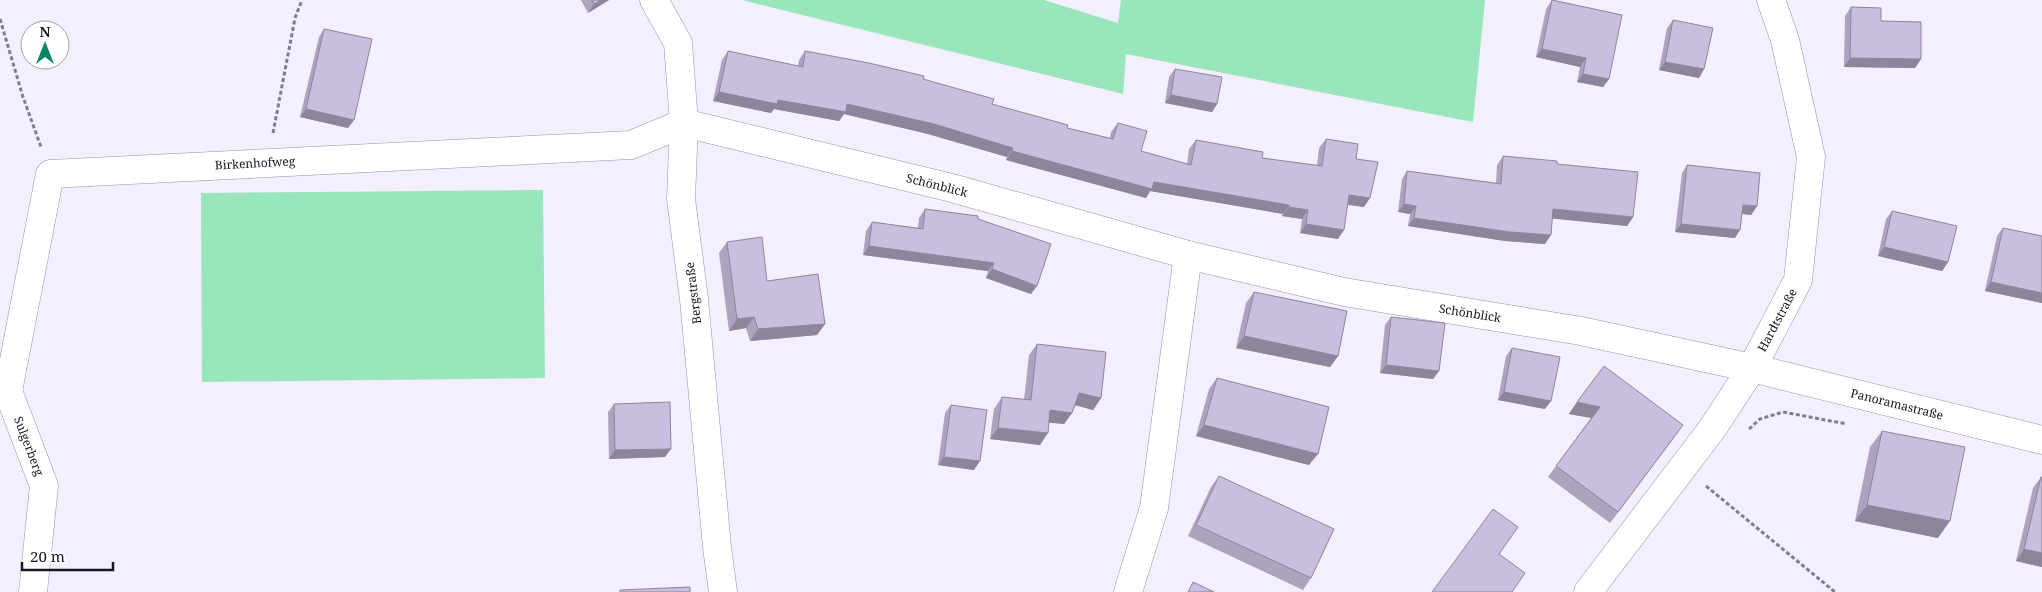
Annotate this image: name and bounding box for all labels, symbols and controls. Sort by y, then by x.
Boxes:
north arrow [20,20,70,70]
text: N [39,22,51,41]
street label: Birkenhofweg [214,152,296,174]
street label: Schönblick [905,169,970,201]
street label: Bergstraße [681,261,705,325]
street label: Hardtstraße [1753,285,1801,355]
street label: Schönblick [1438,300,1503,326]
street label: Panoramastraße [1849,384,1945,424]
street label: Sulgerberg [10,414,48,479]
scale bar [22,540,114,572]
text: 20 m [30,546,65,566]

